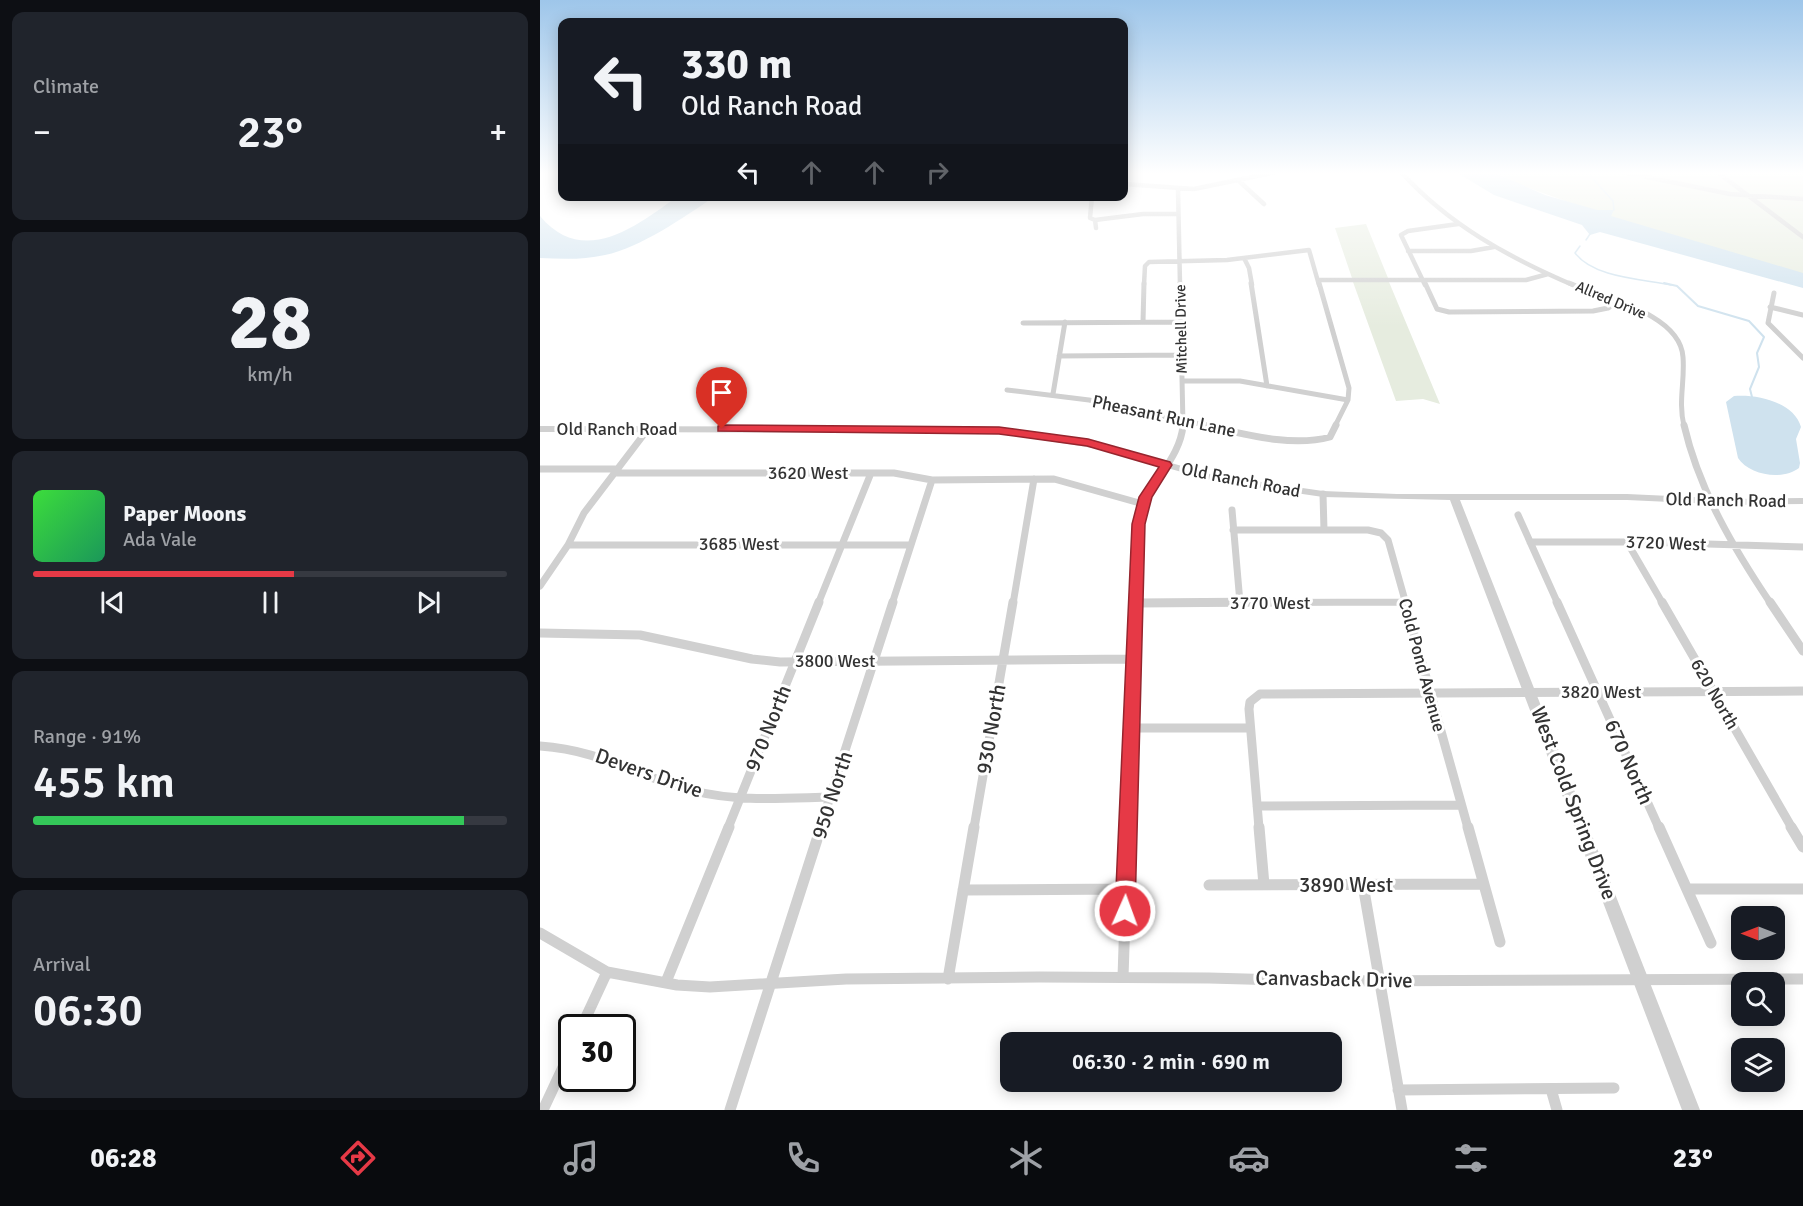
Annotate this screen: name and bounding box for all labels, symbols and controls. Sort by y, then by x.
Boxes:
text: 330 m [681,39,792,90]
icon: left [582,42,660,120]
text: Climate [33,74,99,99]
text: Old Ranch Road [681,90,862,123]
text: 23° [237,105,303,160]
text: − [33,112,51,153]
text: + [489,112,507,153]
icon: left [732,156,765,189]
icon: ahead [795,156,828,189]
icon: ahead [858,156,891,189]
icon: right [921,156,954,189]
text: 28 [228,275,312,371]
street label: Allred Drive [1573,277,1649,323]
street label: Mitchell Drive [1171,284,1191,374]
text: km/h [247,362,293,387]
pin [696,367,747,429]
icon: arrive [705,376,738,409]
street label: Pheasant Run Lane [1090,390,1238,442]
street label: Old Ranch Road [557,418,677,440]
street label: Old Ranch Road [1180,458,1302,502]
street label: 3620 West [768,462,848,484]
street label: Old Ranch Road [1665,488,1787,512]
text: Paper Moons [123,500,246,527]
text: Ada Vale [123,527,197,552]
street label: 3720 West [1625,531,1707,555]
street label: 3685 West [699,533,779,555]
icon: previous [96,586,129,619]
icon: pause [254,586,287,619]
icon: next [412,586,445,619]
street label: 3770 West [1230,592,1310,614]
street label: Cold Pond Avenue [1394,596,1450,734]
street label: 3800 West [795,650,875,672]
street label: 620 North [1686,655,1744,733]
street label: 970 North [739,681,797,775]
street label: 3820 West [1561,681,1641,703]
street label: 930 North [970,682,1012,776]
street label: West Cold Spring Drive [1525,703,1623,903]
street label: 670 North [1599,715,1659,809]
text: Range · 91% [33,724,141,749]
street label: Devers Drive [592,742,706,804]
street label: 950 North [806,748,858,842]
text: 455 km [33,755,175,810]
street label: 3890 West [1299,872,1393,898]
position arrow [1093,879,1157,943]
north arrow [1731,906,1785,960]
map controls [1731,906,1785,1092]
text: Arrival [33,952,91,977]
street label: Canvasback Drive [1255,965,1413,993]
button: search [1731,972,1785,1026]
text: 06:30 [33,983,143,1038]
speed limit sign: 30 [558,1014,636,1092]
button: layers [1731,1038,1785,1092]
text: 06:30 · 2 min · 690 m [1072,1048,1270,1075]
icon: directions [337,1137,379,1179]
icon: music [560,1137,602,1179]
icon: phone [782,1137,824,1179]
icon: climate [1005,1137,1047,1179]
icon: car [1228,1137,1270,1179]
icon: filters [1450,1137,1492,1179]
text: 06:28 [90,1142,157,1175]
text: 23° [1673,1142,1713,1175]

